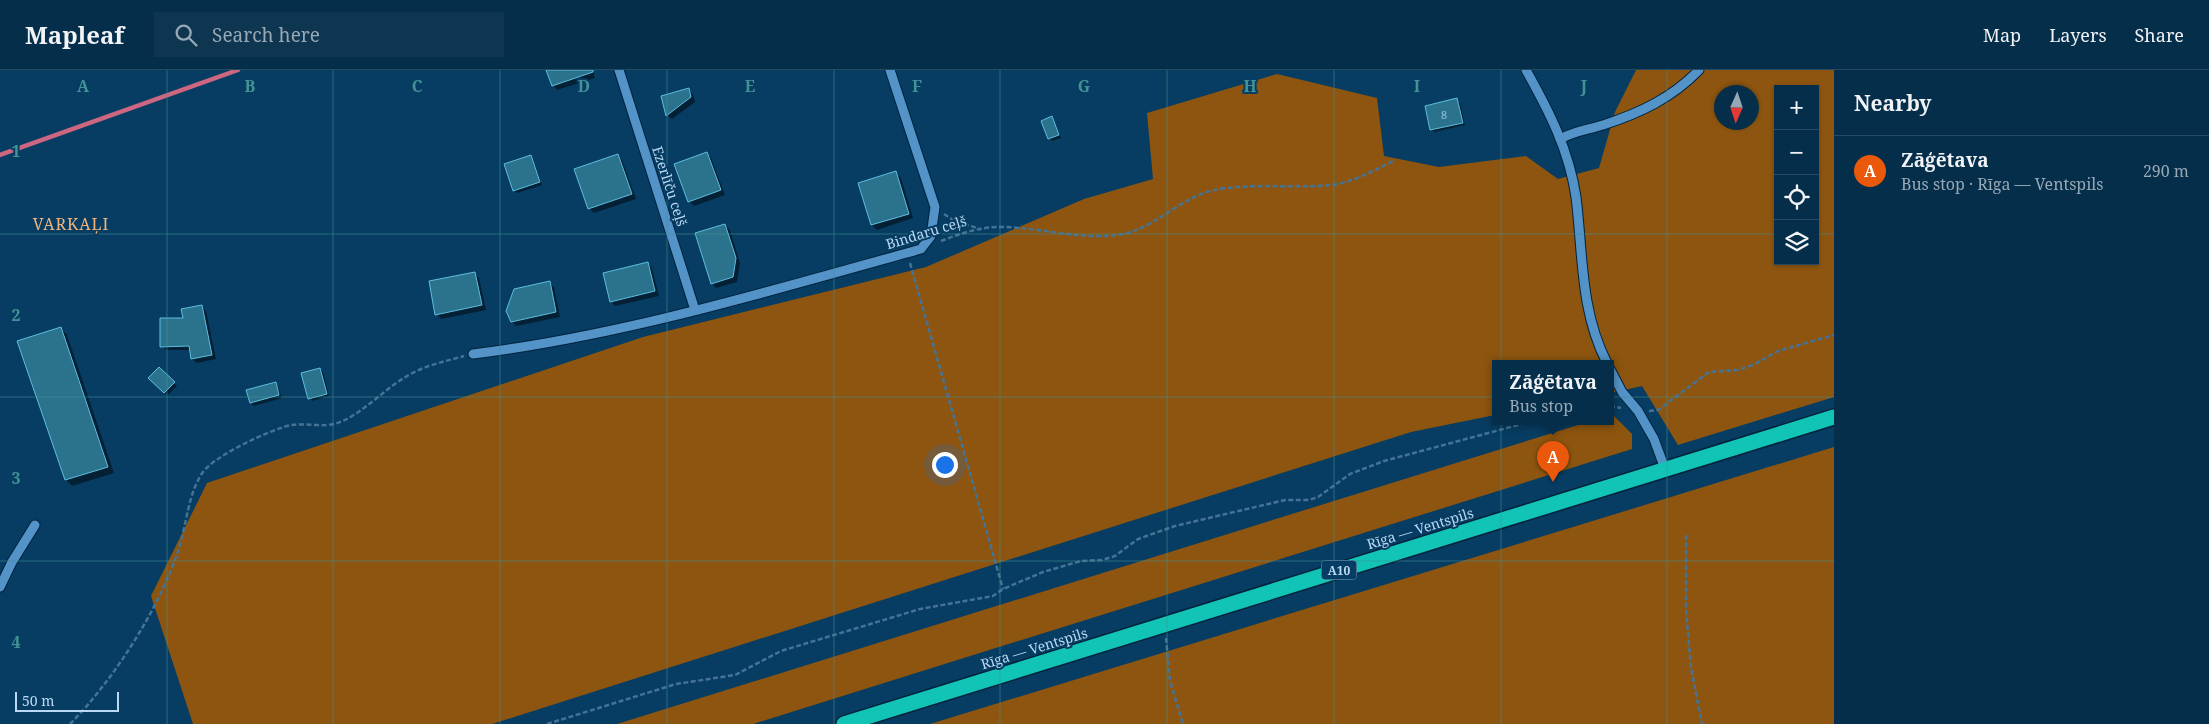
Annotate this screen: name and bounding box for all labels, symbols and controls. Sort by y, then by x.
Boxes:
search box [154,12,504,57]
text: Mapleaf [25,18,124,51]
icon: search [172,21,200,49]
text: Search here [212,22,320,48]
text: Map [1983,23,2021,47]
text: Layers [2049,23,2107,47]
text: Share [2135,23,2184,47]
text: A [77,75,90,97]
text: B [245,75,256,97]
text: C [412,75,423,97]
text: D [578,75,590,97]
text: E [745,75,755,97]
text: F [912,75,922,97]
text: G [1078,75,1090,97]
text: H [1243,75,1257,97]
text: I [1414,75,1420,97]
text: J [1580,75,1588,97]
north arrow [1714,85,1759,130]
map controls [1774,85,1819,265]
button: + [1774,85,1819,130]
text: Nearby [1854,89,1932,117]
house number: 8 [1441,107,1447,122]
button: − [1774,130,1819,175]
text: 1 [11,140,21,162]
street label: Ezerlīču ceļš [648,143,692,229]
text: Zāģētava [1901,147,1989,173]
text: A [1864,160,1876,182]
text: 290 m [2143,160,2189,182]
text: Bus stop · Rīga — Ventspils [1901,173,2103,195]
button: locate [1774,175,1819,220]
street label: Bindaru ceļš [883,211,969,253]
district label: VARKAĻI [33,213,109,235]
button: layers [1774,220,1819,265]
text: 2 [11,304,21,326]
popup [1492,360,1614,425]
text: Zāģētava [1509,369,1597,395]
text: Bus stop [1509,395,1573,417]
pin: A [1537,441,1569,482]
your location [932,452,958,478]
text: 3 [11,467,21,489]
street label: Rīga — Ventspils [1364,503,1476,553]
road number: A10 [1322,560,1356,580]
street label: Rīga — Ventspils [978,623,1090,673]
text: 4 [11,631,21,653]
scale bar [15,689,119,712]
text: 50 m [22,691,55,710]

